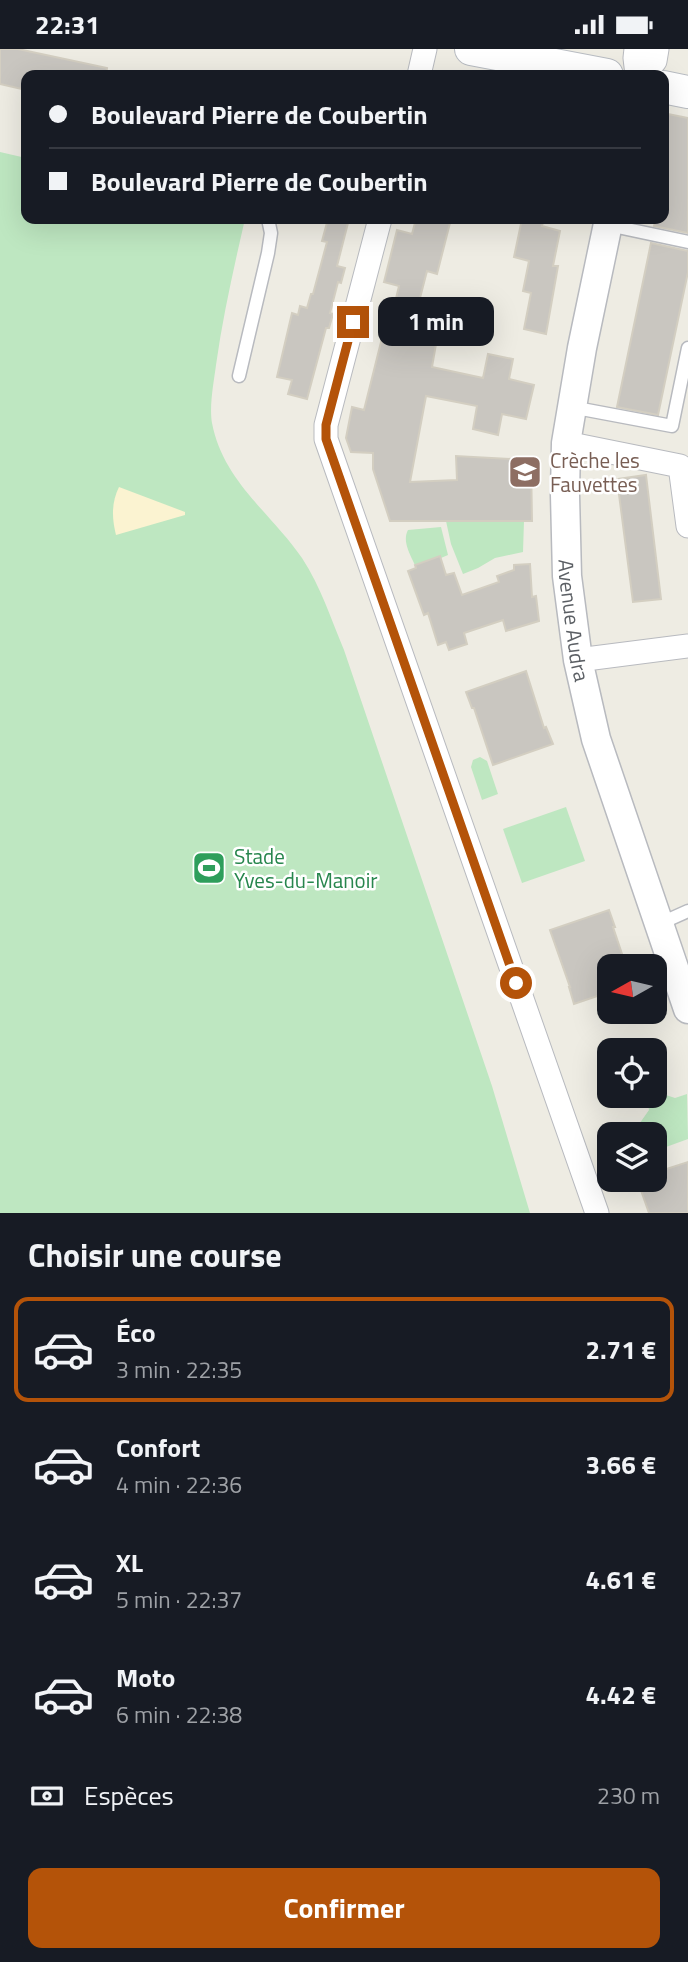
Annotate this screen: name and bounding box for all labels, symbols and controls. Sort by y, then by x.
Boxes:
text: 22:31 [35,5,100,44]
text: Boulevard Pierre de Coubertin [91,95,428,134]
text: Boulevard Pierre de Coubertin [91,162,428,201]
callout: 1 min [378,297,493,347]
text: 1 min [408,304,464,339]
route end [337,306,369,338]
place label: Crèche les Fauvettes [550,444,640,500]
school or university icon: Crèche les Fauvettes [506,453,544,491]
street label: Avenue Audra [551,559,599,685]
place label: Stade Yves-du-Manoir [234,840,378,896]
sports icon: Stade Yves-du-Manoir [190,849,228,887]
north arrow [597,954,667,1024]
map controls [597,954,667,1192]
route start [500,967,532,999]
button: locate [597,1038,667,1108]
button: layers [597,1122,667,1192]
text: Choisir une course [28,1231,282,1279]
text: Éco [116,1313,156,1352]
icon: car [32,1318,95,1381]
text: 2.71 € [585,1330,656,1369]
text: 3 min · 22:35 [116,1352,242,1387]
text: Confort [116,1428,200,1467]
icon: car [32,1433,95,1496]
text: 3.66 € [585,1445,656,1484]
text: 4 min · 22:36 [116,1467,242,1502]
text: XL [116,1543,143,1582]
icon: car [32,1548,95,1611]
text: 4.61 € [585,1560,656,1599]
text: 5 min · 22:37 [116,1582,242,1617]
text: Moto [116,1658,175,1697]
icon: car [32,1663,95,1726]
text: 4.42 € [585,1675,656,1714]
text: 6 min · 22:38 [116,1697,242,1732]
text: Espèces [84,1776,174,1815]
icon: cash [28,1777,66,1815]
text: 230 m [597,1778,660,1813]
button: Confirmer [28,1868,660,1948]

